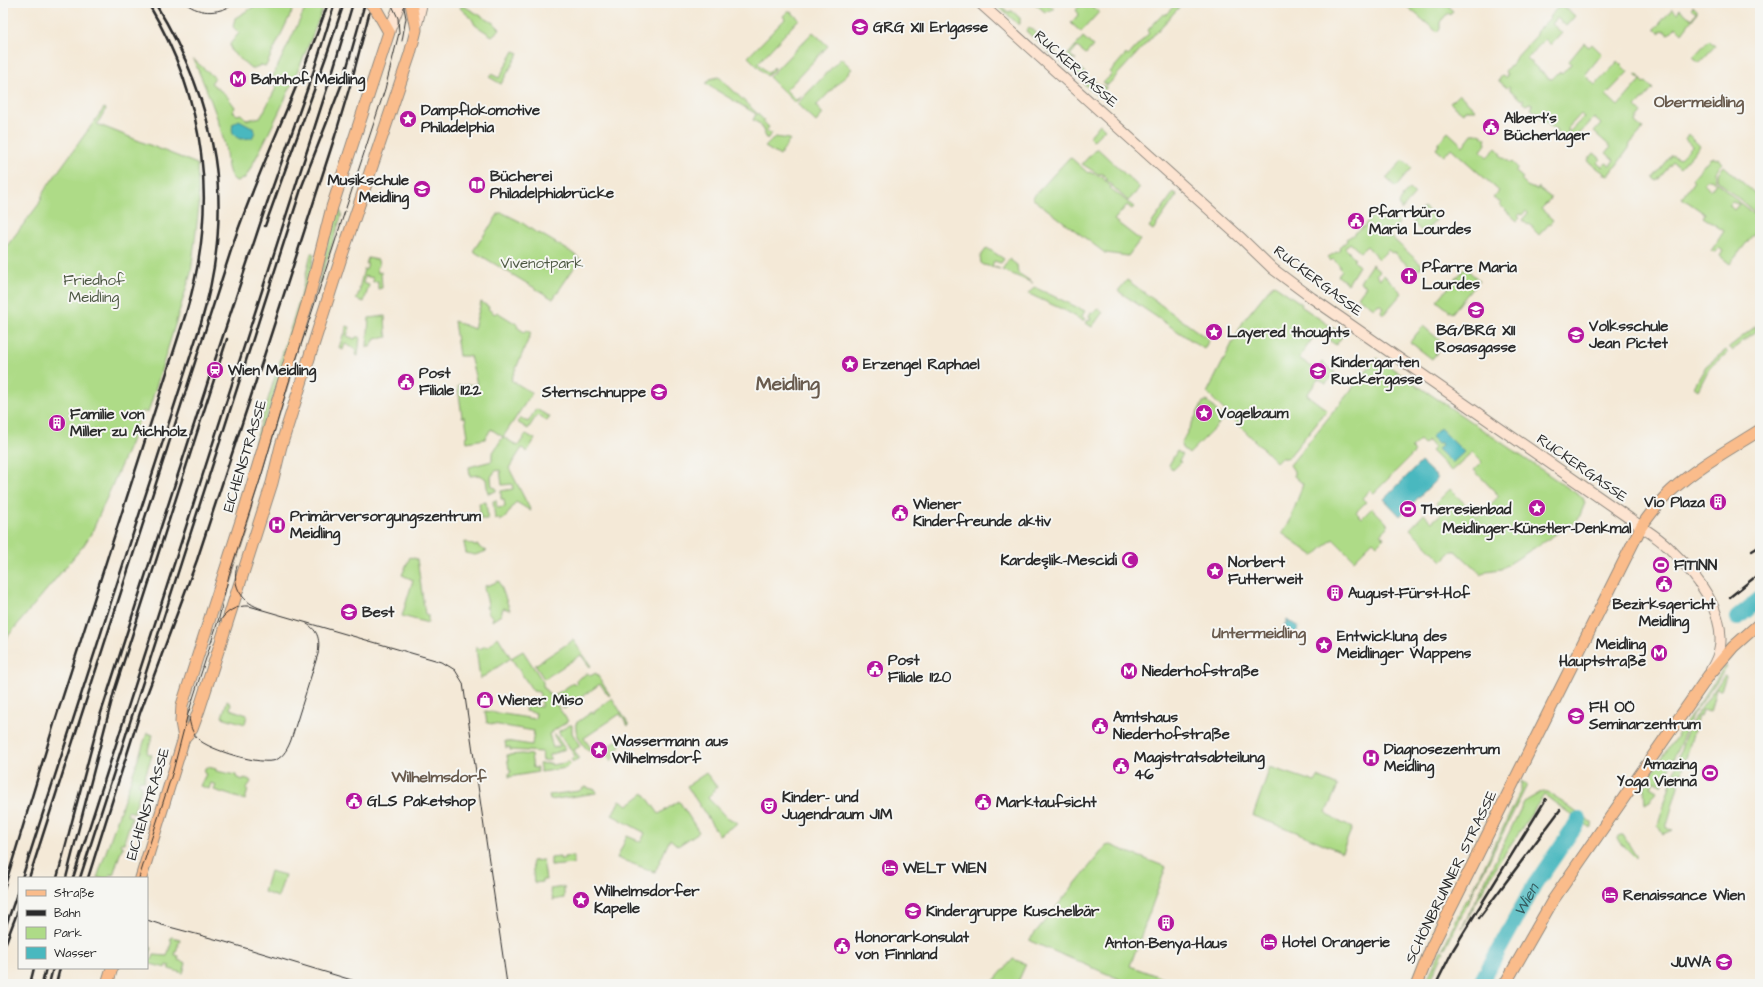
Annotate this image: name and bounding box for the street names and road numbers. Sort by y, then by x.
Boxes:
street label: RUCKERGASSE [1029,26,1123,113]
street label: RUCKERGASSE [1269,241,1367,322]
street label: EICHENSTRASSE [218,397,272,515]
street label: RUCKERGASSE [1532,429,1632,507]
street label: EICHENSTRASSE [121,745,175,863]
street label: SCHÖNBRUNNER STRASSE [1400,787,1502,967]

